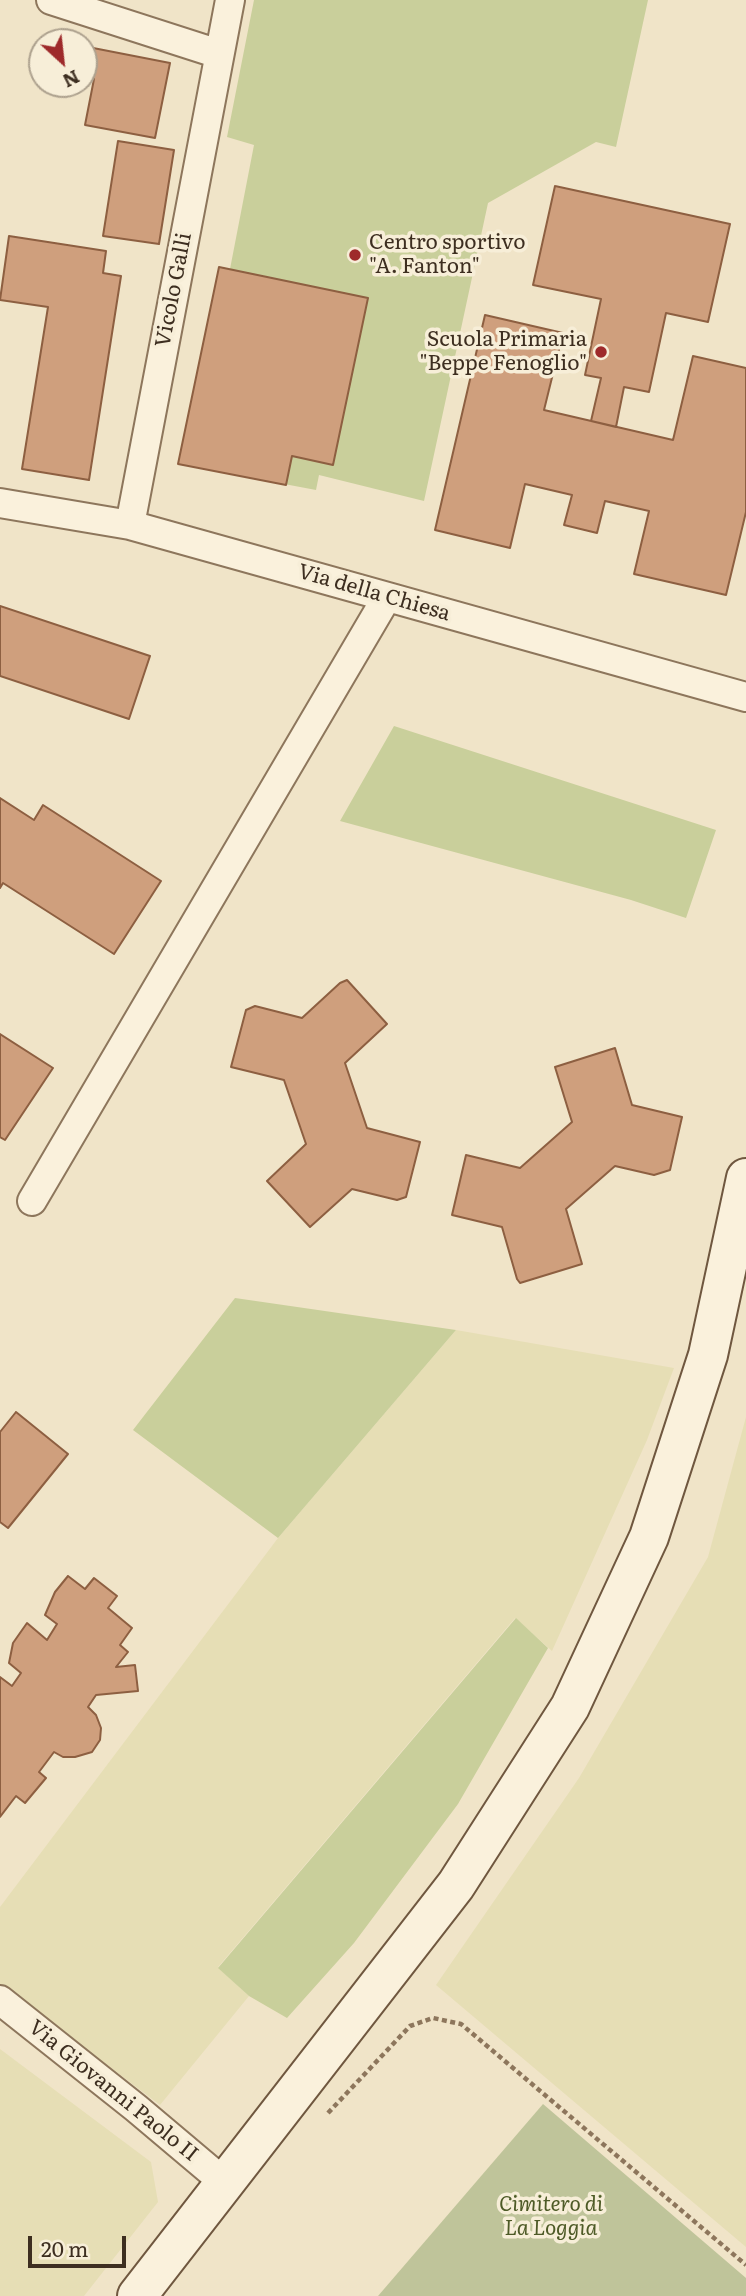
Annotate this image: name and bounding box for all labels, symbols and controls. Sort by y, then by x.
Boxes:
north arrow [28,28,98,98]
text: N [58,64,85,96]
place label: Centro sportivo "A. Fanton" [369,230,525,280]
street label: Vicolo Galli [151,231,197,349]
marker: Centro sportivo "A. Fanton" [347,247,363,263]
place label: Scuola Primaria "Beppe Fenoglio" [419,327,587,377]
marker: Scuola Primaria "Beppe Fenoglio" [593,344,609,360]
street label: Via della Chiesa [295,559,453,627]
street label: Via Giovanni Paolo II [23,2015,203,2167]
park label: Cimitero di La Loggia [499,2192,603,2242]
scale bar [32,2222,130,2266]
text: 20 m [41,2232,88,2263]

